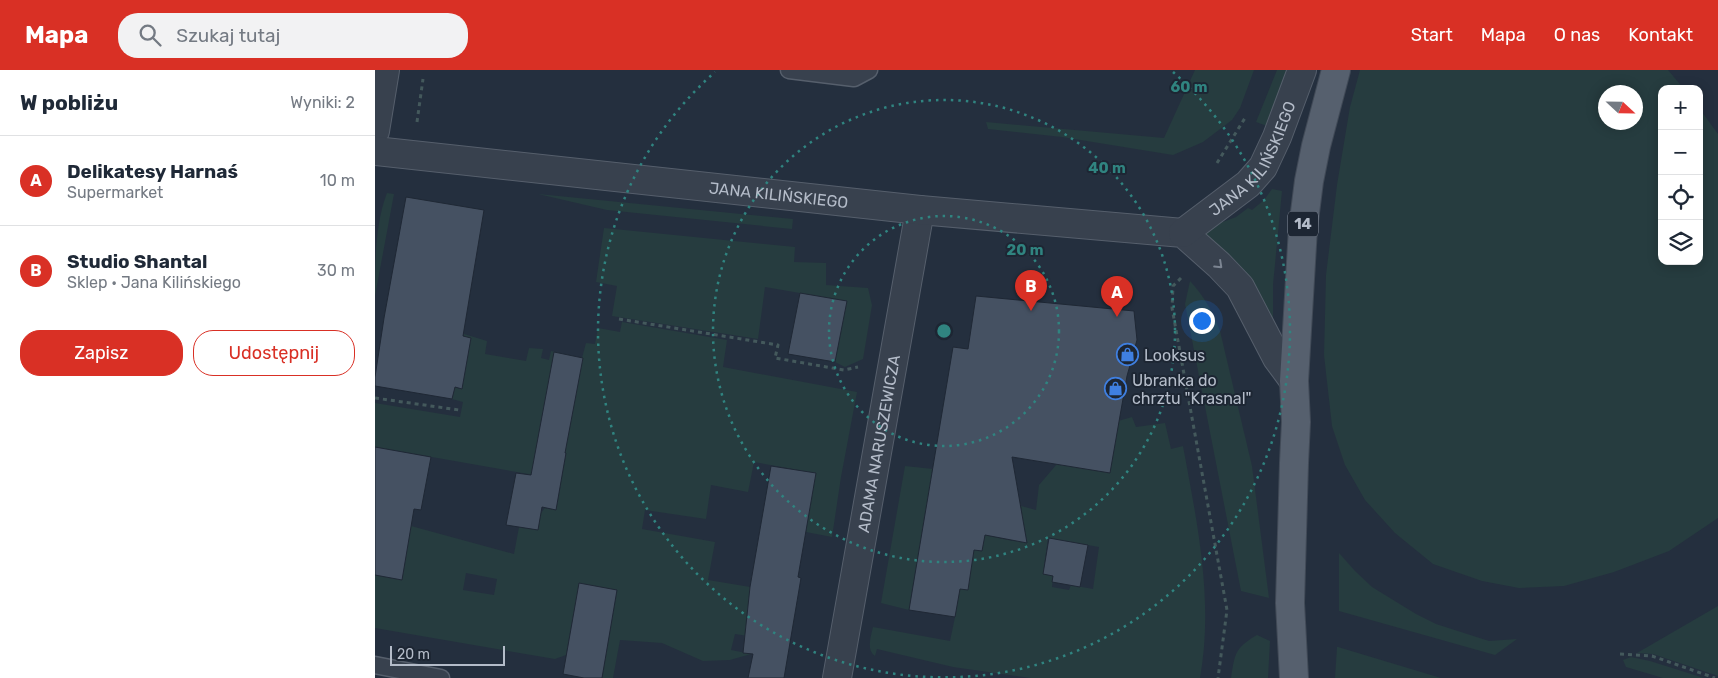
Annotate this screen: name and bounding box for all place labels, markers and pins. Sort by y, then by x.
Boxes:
pin: B [1015,270,1047,311]
pin: A [1101,276,1133,317]
centre of rings [935,322,953,340]
shop icon: Looksus [1116,343,1140,367]
place label: Looksus [1144,346,1205,365]
place label: Ubranka do chrztu "Krasnal" [1132,371,1252,408]
shop icon: Ubranka do chrztu "Krasnal" [1104,377,1128,401]

